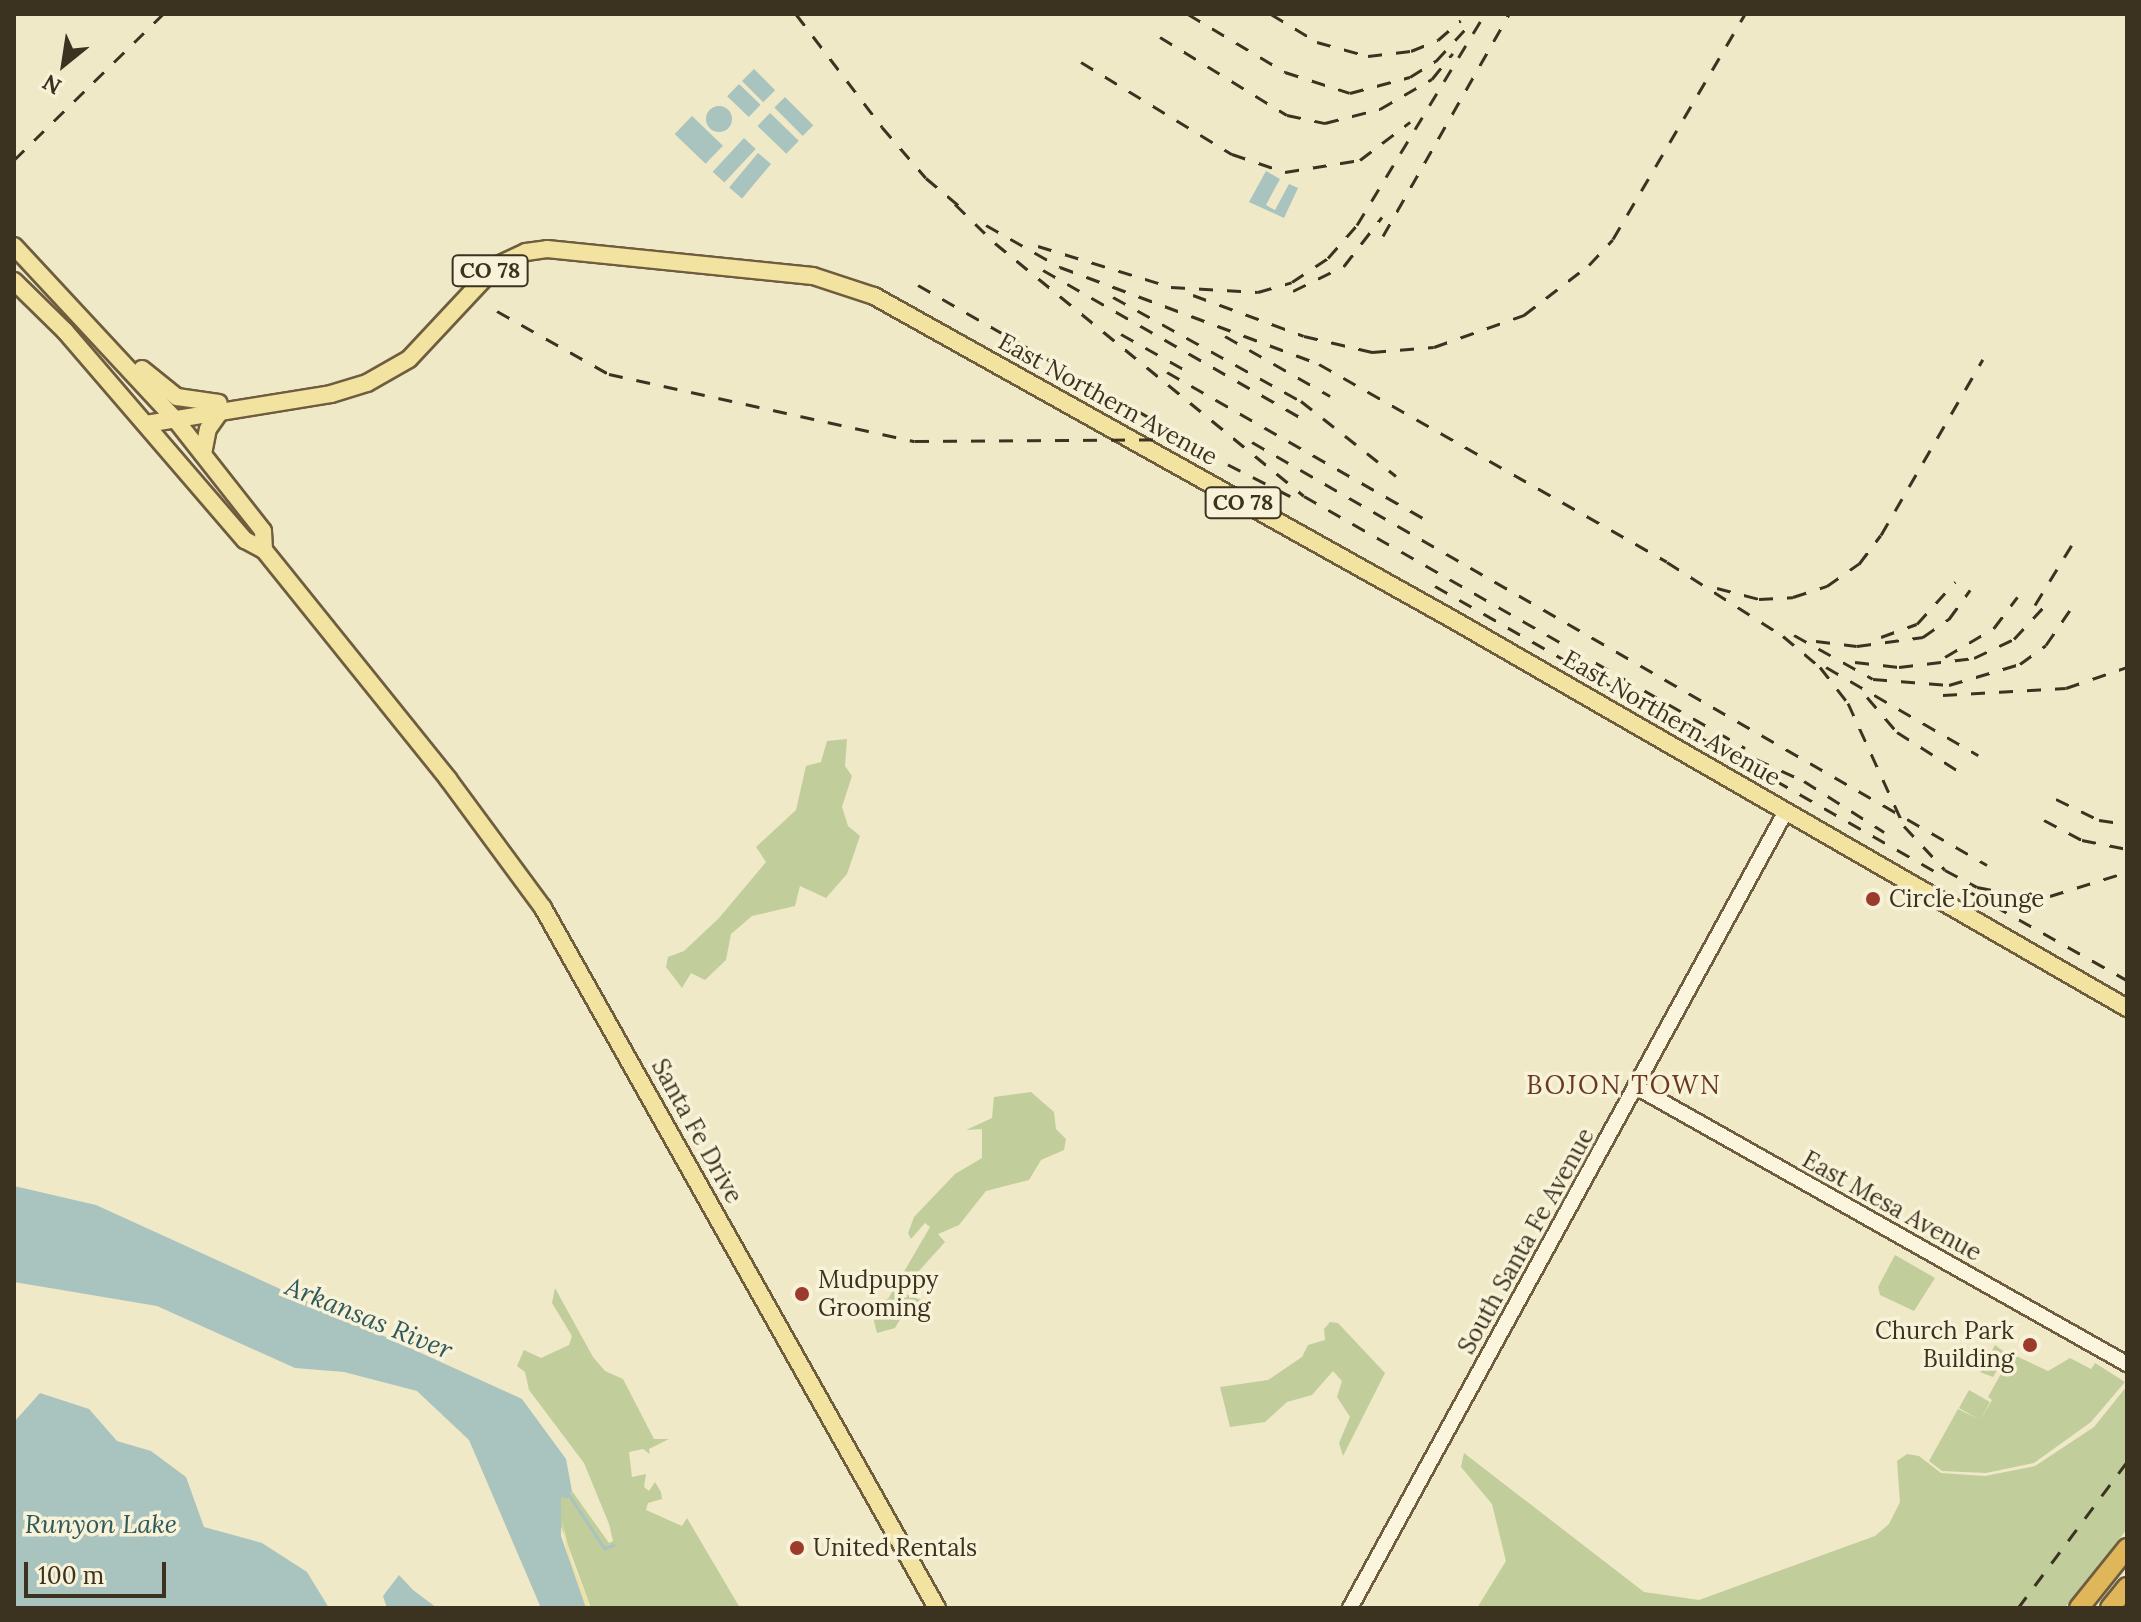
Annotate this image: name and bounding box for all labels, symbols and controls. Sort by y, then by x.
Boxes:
north arrow [24,24,104,104]
text: N [38,68,66,101]
road number: CO 78 [450,253,530,289]
street label: East Northern Avenue [993,327,1223,471]
road number: CO 78 [1203,485,1283,521]
street label: East Northern Avenue [1558,644,1786,792]
place label: Circle Lounge [1889,885,2044,913]
marker: Circle Lounge [1864,890,1882,908]
street label: Santa Fe Drive [646,1054,748,1208]
district label: BOJON TOWN [1526,1069,1722,1101]
street label: South Santa Fe Avenue [1452,1123,1600,1359]
street label: East Mesa Avenue [1797,1145,1987,1267]
place label: Mudpuppy Grooming [818,1266,939,1322]
water label: Arkansas River [281,1270,457,1366]
marker: Mudpuppy Grooming [793,1285,811,1303]
place label: Church Park Building [1875,1317,2014,1373]
marker: Church Park Building [2021,1336,2039,1354]
water label: Runyon Lake [25,1508,177,1540]
place label: United Rentals [813,1534,977,1562]
marker: United Rentals [788,1539,806,1557]
scale bar [28,1546,170,1596]
text: 100 m [38,1560,104,1591]

